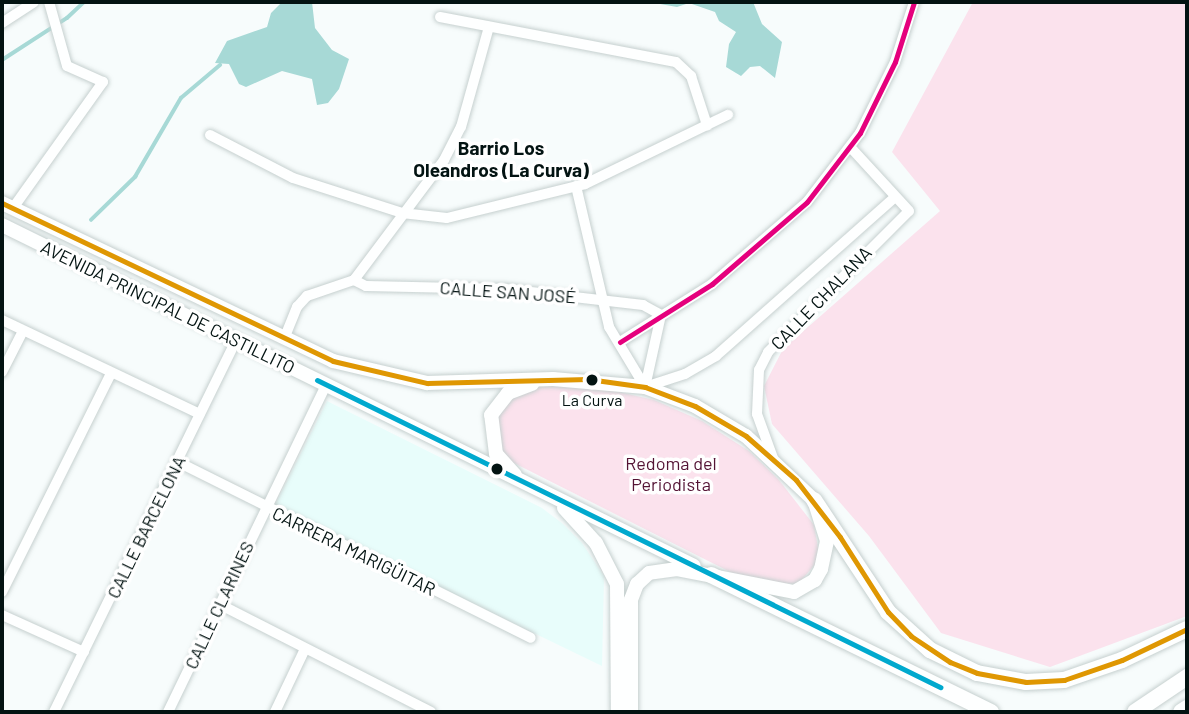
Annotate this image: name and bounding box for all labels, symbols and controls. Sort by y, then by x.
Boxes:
district label: Barrio Los Oleandros (La Curva) [413,137,589,181]
street label: AVENIDA PRINCIPAL DE CASTILLITO [37,236,299,378]
street label: CALLE CHALANA [766,242,876,354]
street label: CALLE SAN JOSÉ [439,276,577,308]
marker: La Curva [585,373,599,387]
place label: La Curva [562,390,622,410]
street label: CALLE BARCELONA [102,452,190,602]
park label: Redoma del Periodista [625,453,717,496]
unlabelled marker [490,462,504,476]
street label: CARRERA MARIGÜITAR [269,502,439,600]
street label: CALLE CLARINES [180,538,258,672]

